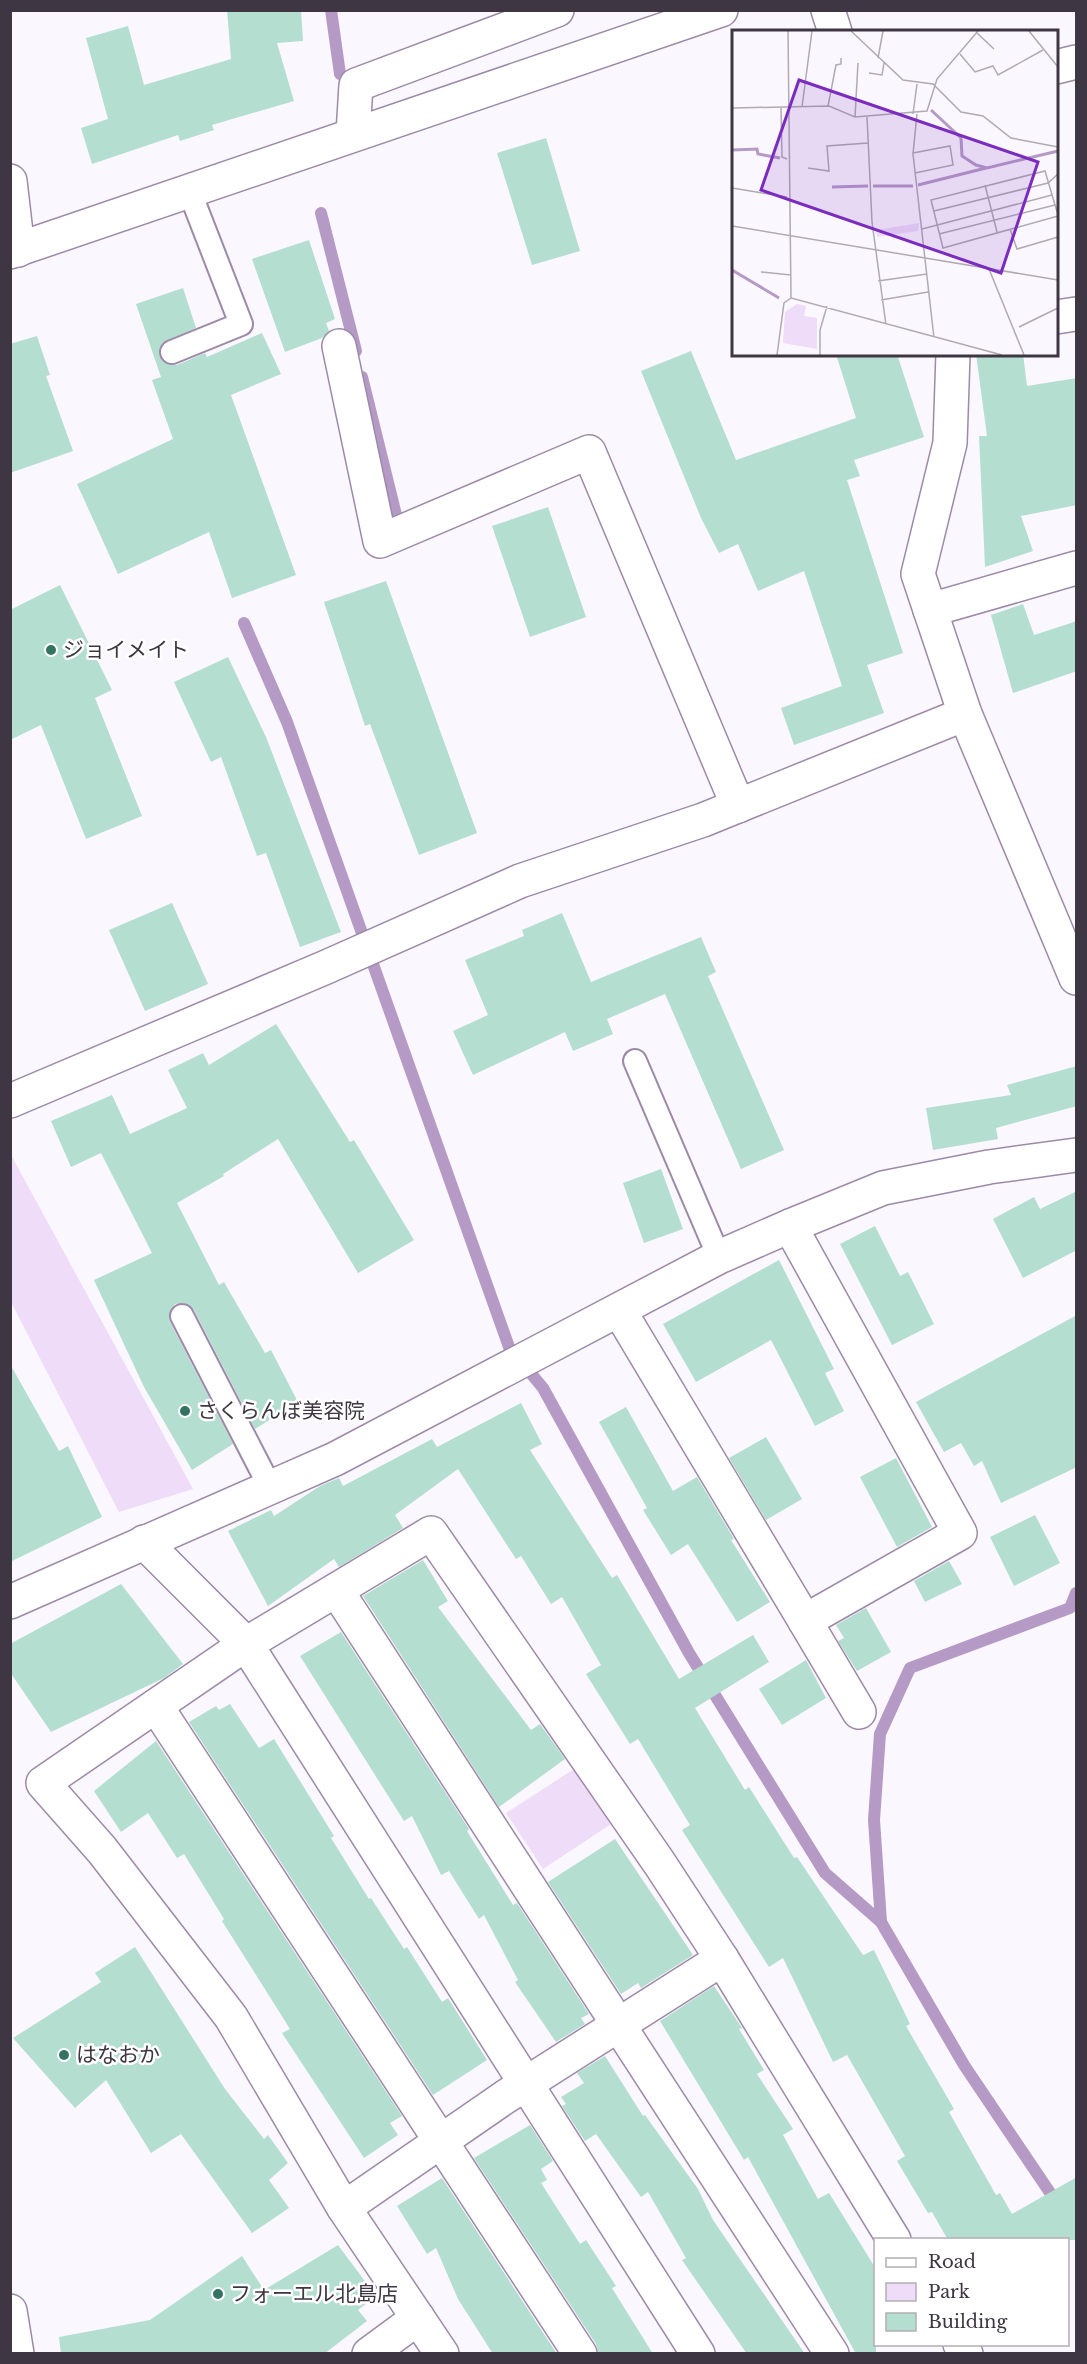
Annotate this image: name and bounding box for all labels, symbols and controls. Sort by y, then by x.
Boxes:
inset map [732,30,1057,356]
place label: ジョイメイト [63,637,189,663]
marker: ジョイメイト [44,643,58,657]
place label: さくらんぼ美容院 [197,1398,365,1424]
marker: さくらんぼ美容院 [178,1404,192,1418]
place label: はなおか [76,2042,160,2068]
marker: はなおか [57,2048,71,2062]
legend [874,2238,1069,2346]
text: Road [928,2251,976,2273]
place label: フォーエル北島店 [230,2281,398,2307]
text: Park [928,2281,970,2303]
marker: フォーエル北島店 [211,2287,225,2301]
text: Building [928,2311,1007,2333]

